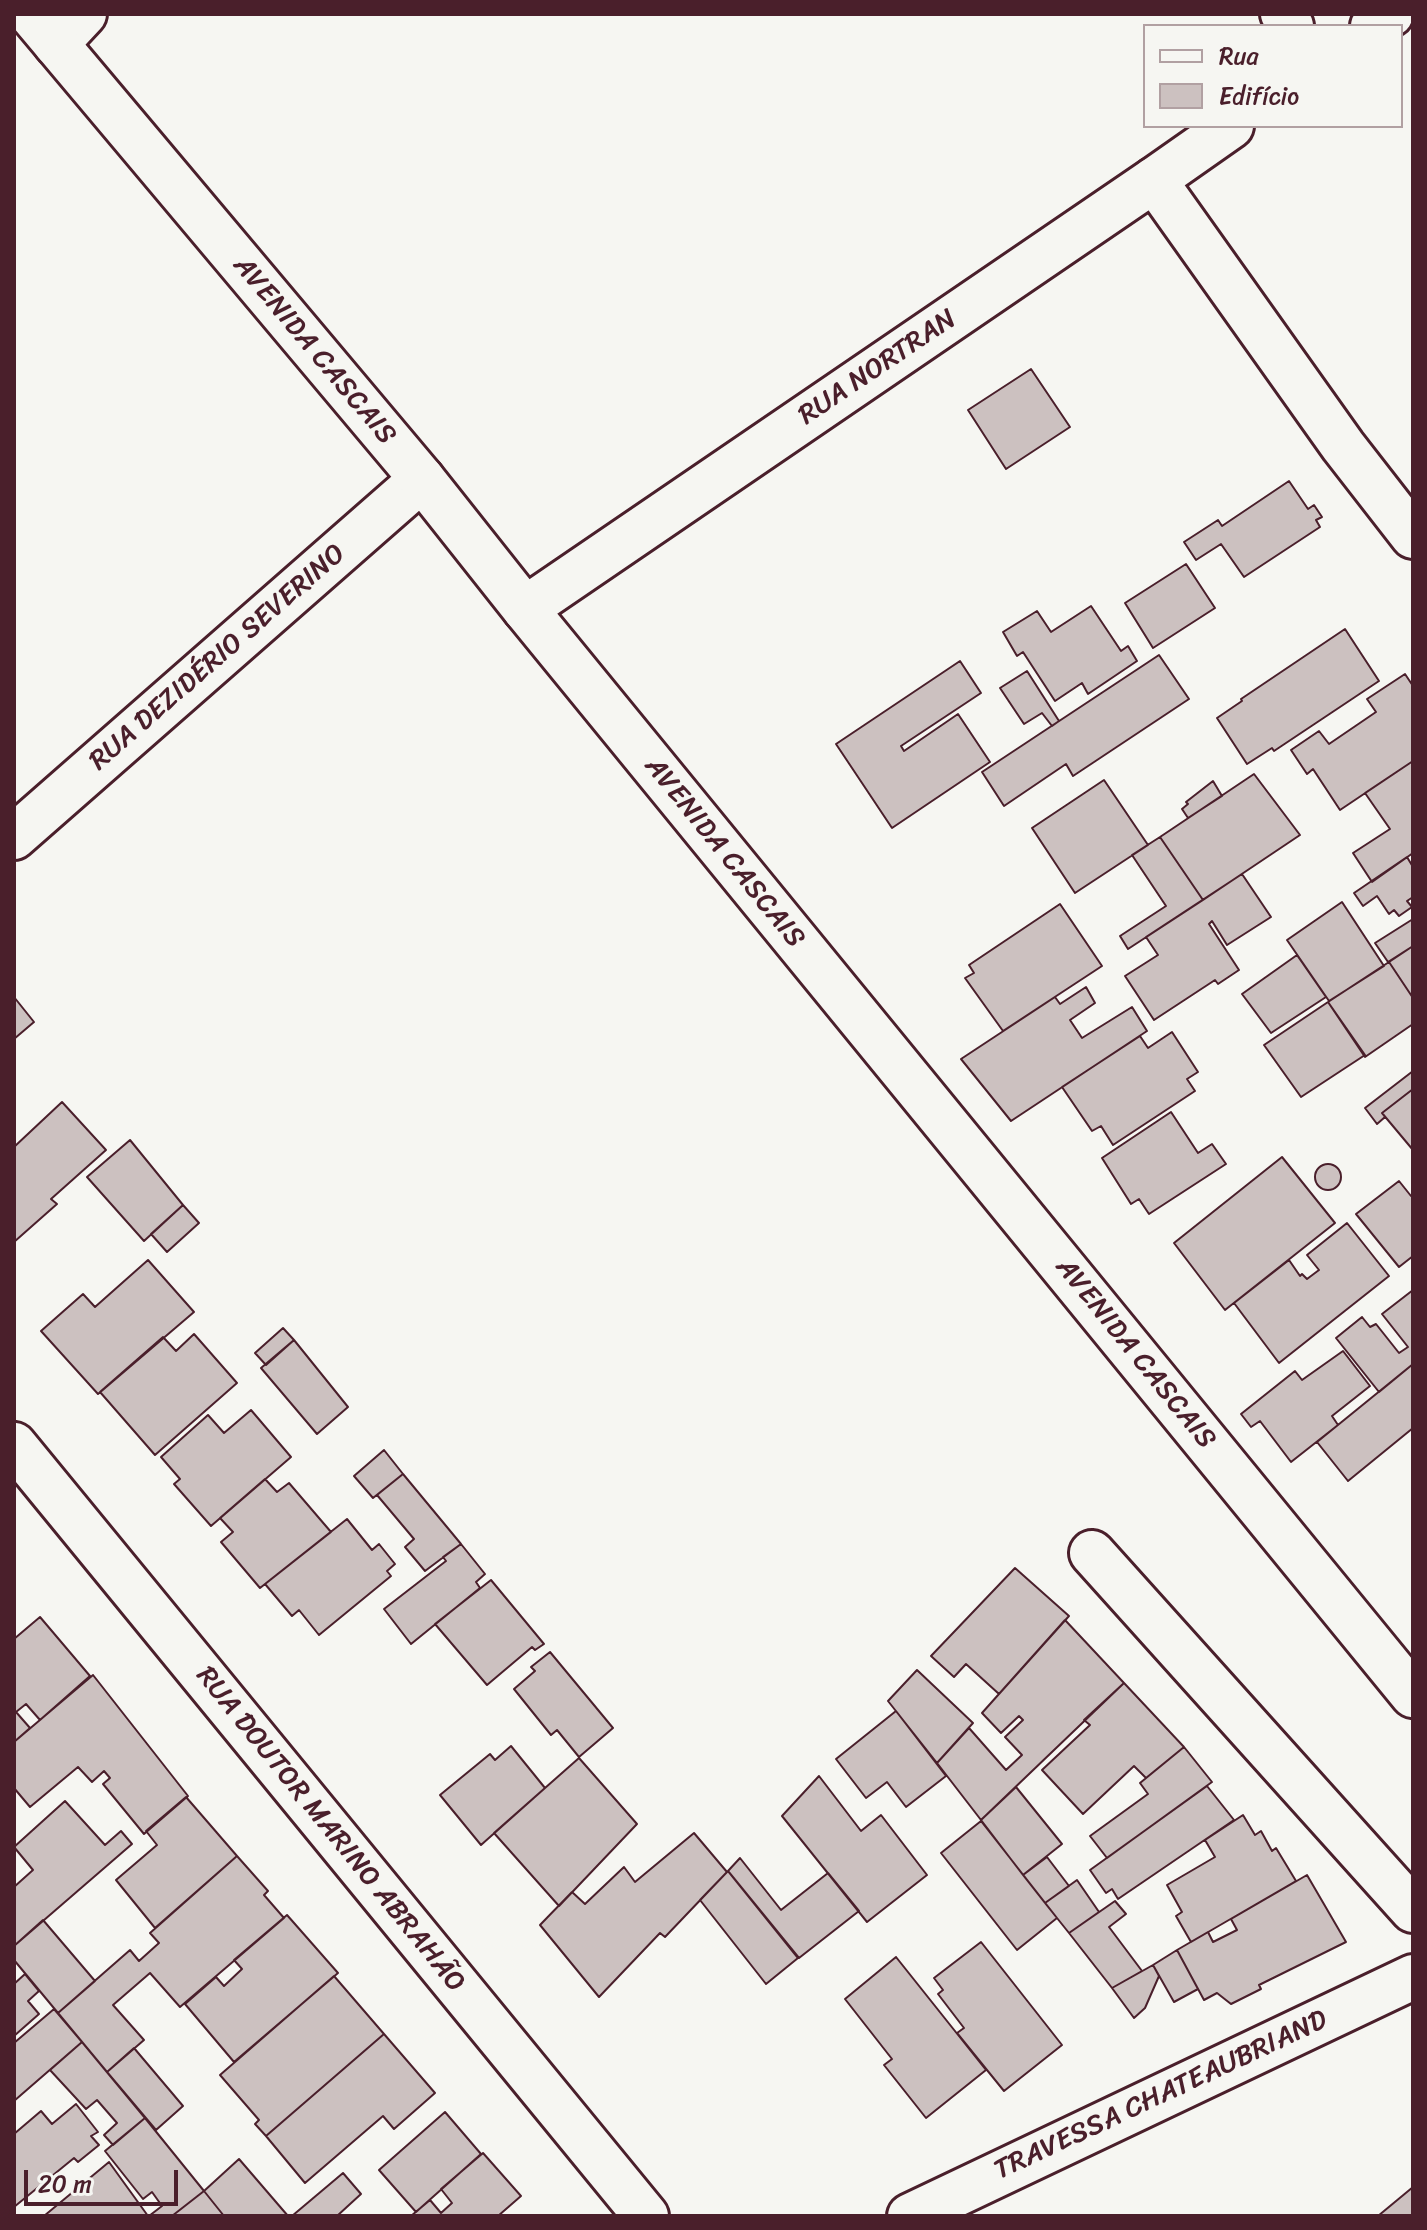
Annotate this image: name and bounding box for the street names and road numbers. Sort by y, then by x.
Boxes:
street label: AVENIDA CASCAIS [225,250,403,452]
street label: RUA NORTRAN [793,303,963,433]
street label: RUA DEZIDÉRIO SEVERINO [83,538,353,778]
street label: AVENIDA CASCAIS [637,751,811,955]
street label: AVENIDA CASCAIS [1048,1252,1222,1456]
street label: RUA DOUTOR MARINO ABRAHÃO [188,1660,472,2000]
street label: TRAVESSA CHATEAUBRIAND [989,2004,1333,2188]

